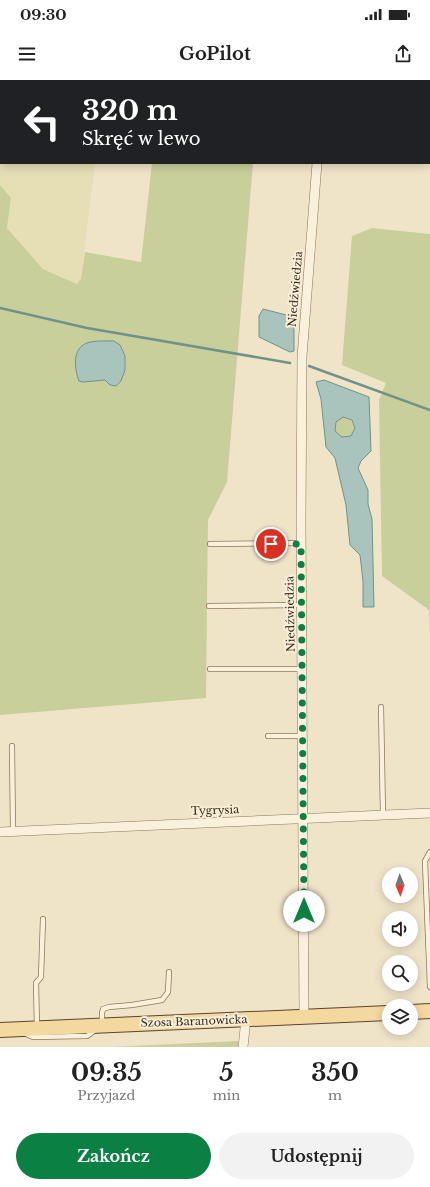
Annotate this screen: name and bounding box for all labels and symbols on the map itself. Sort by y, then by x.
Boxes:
street label: Niedźwiedzia [285,250,305,328]
pin [254,527,288,561]
street label: Niedźwiedzia [282,575,298,652]
street label: Tygrysia [191,802,240,818]
north arrow [382,867,418,903]
position arrow [283,890,325,932]
street label: Szosa Baranowicka [140,1012,248,1030]

